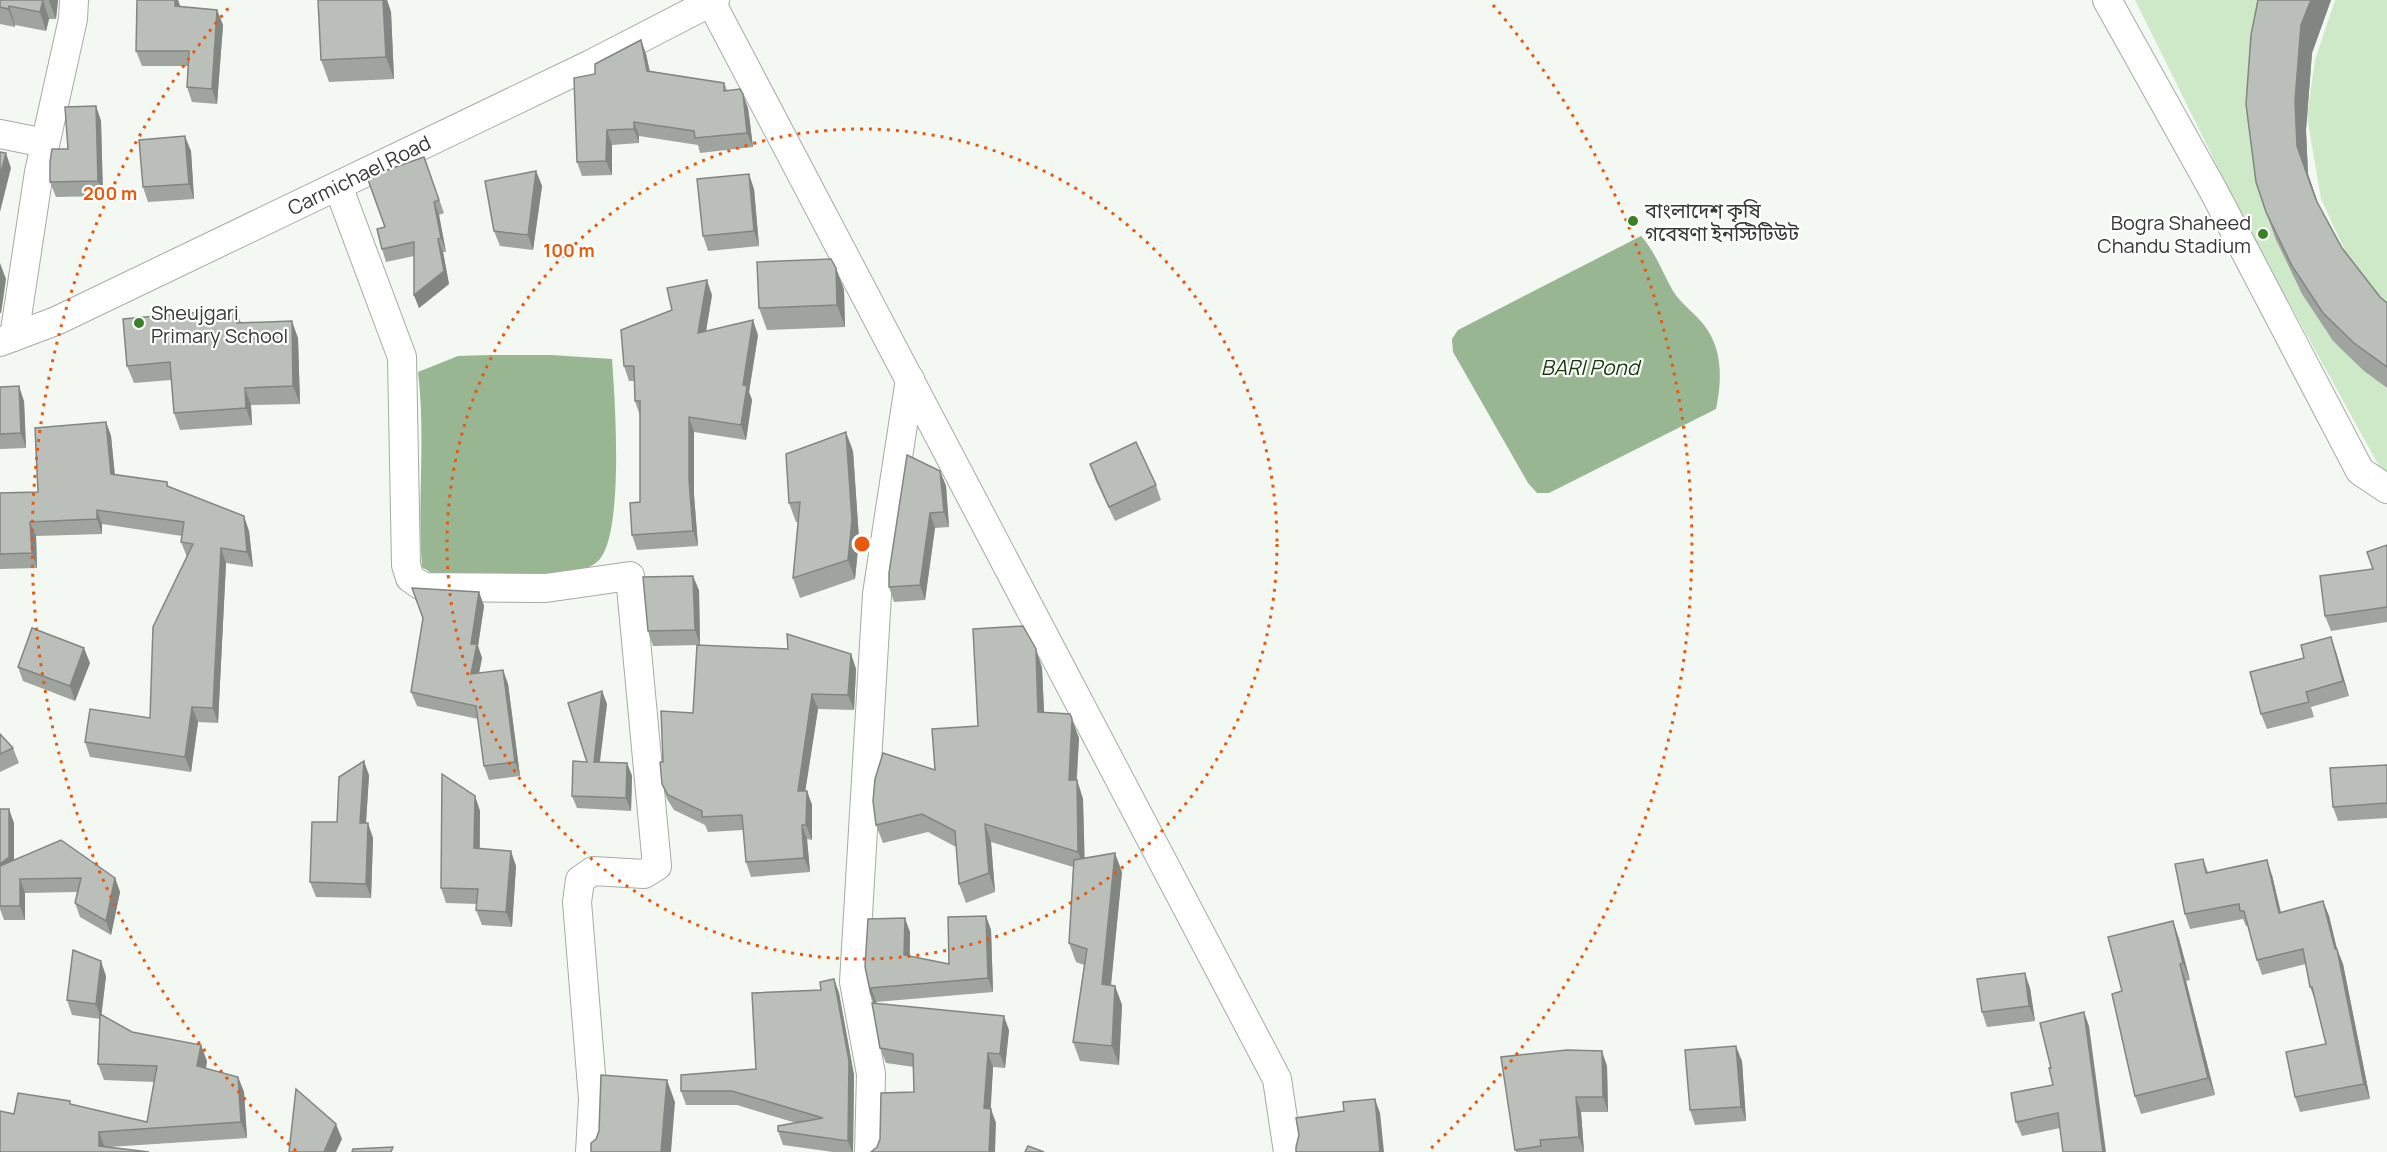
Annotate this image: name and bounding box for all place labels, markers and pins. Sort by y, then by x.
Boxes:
place label: বাংলাদেশ কৃষি গবেষণা ইনস্টিটিউট [1644,197,1800,247]
place label: Bogra Shaheed Chandu Stadium [2097,209,2251,259]
marker: বাংলাদেশ কৃষি গবেষণা ইনস্টিটিউট [1626,214,1640,228]
marker: Bogra Shaheed Chandu Stadium [2256,227,2270,241]
place label: Sheujgari Primary School [151,299,288,349]
marker: Sheujgari Primary School [132,316,146,330]
centre of rings [852,534,872,554]

